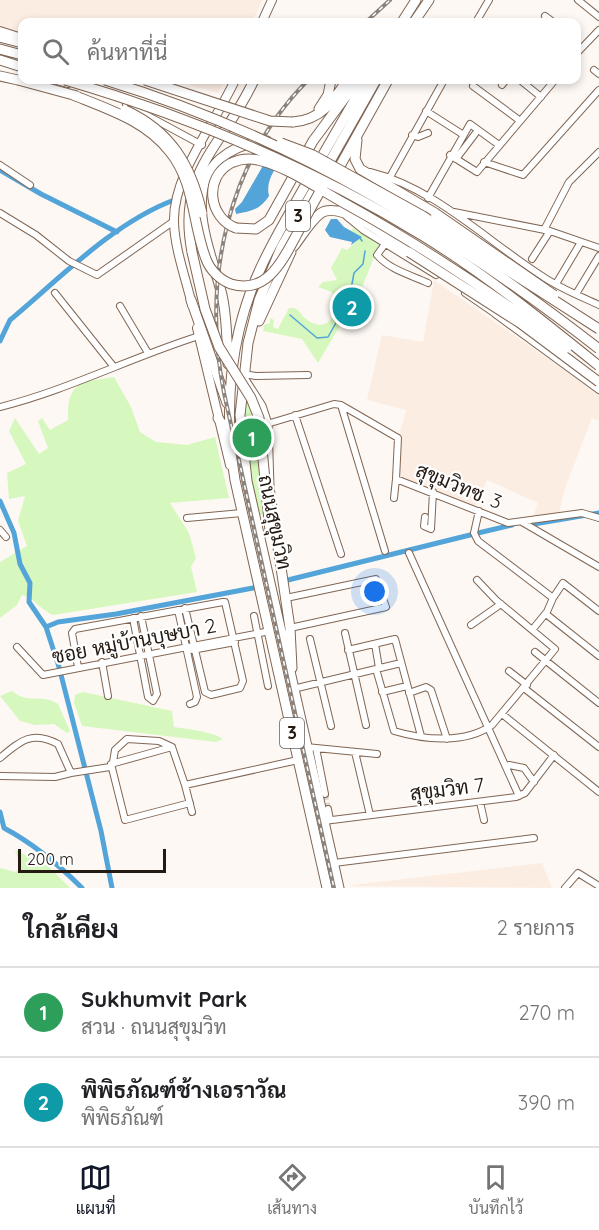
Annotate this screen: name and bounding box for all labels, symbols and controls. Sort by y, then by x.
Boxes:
search box [18,18,581,84]
icon: search [39,35,72,68]
text: ค้นหาที่นี่ [87,38,167,66]
road number: 3 [286,201,310,231]
pin: 2 [332,284,372,330]
pin: 1 [232,416,272,460]
street label: สุขุมวิทซ. 3 [412,457,506,516]
street label: ถนนสุขุมวิท [251,472,298,572]
your location [360,577,389,606]
street label: ซอย หมู่บ้านบุษบา 2 [50,612,219,672]
road number: 3 [280,718,304,748]
street label: สุขุมวิท 7 [408,772,486,807]
scale bar [18,846,166,874]
text: 200 m [27,849,74,869]
text: ใกล้เคียง [24,912,119,945]
text: 2 รายการ [497,915,575,940]
text: Sukhumvit Park [81,985,247,1013]
text: 1 [40,1000,47,1025]
text: 270 m [518,1000,575,1025]
text: สวน · ถนนสุขุมวิท [81,1014,227,1039]
text: พิพิธภัณฑ์ช้างเอราวัณ [81,1076,286,1104]
text: 2 [38,1090,49,1115]
text: 390 m [518,1090,575,1115]
text: พิพิธภัณฑ์ [81,1105,164,1130]
tab: แผนที่ [76,1161,116,1218]
tab: เส้นทาง [267,1161,317,1218]
tab: บันทึกไว้ [469,1161,523,1218]

